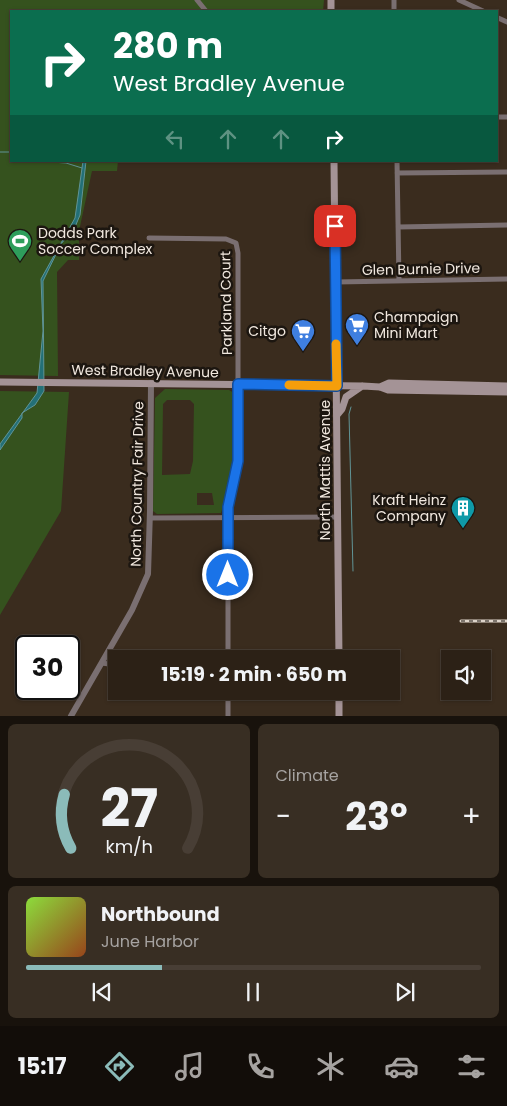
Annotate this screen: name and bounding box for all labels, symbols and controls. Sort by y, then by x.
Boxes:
text: 280 m [113,21,223,70]
icon: right [30,30,95,95]
text: West Bradley Avenue [113,68,345,99]
icon: left [161,125,189,153]
icon: ahead [214,125,242,153]
icon: ahead [267,125,295,153]
icon: right [320,125,348,153]
pin [314,205,356,247]
icon: arrive [321,212,349,240]
place label: Dodds Park Soccer Complex [38,223,153,259]
sports icon: Dodds Park Soccer Complex [7,228,33,262]
street label: Parkland Court [215,251,237,355]
street label: Glen Burnie Drive [362,258,481,280]
place label: Champaign Mini Mart [374,307,458,343]
supermarket icon: Champaign Mini Mart [344,312,370,346]
supermarket icon: Citgo [290,318,316,352]
place label: Citgo [248,321,286,341]
street label: West Bradley Avenue [71,360,219,382]
street label: North Mattis Avenue [315,399,335,540]
street label: North Country Fair Drive [126,401,148,567]
place label: Kraft Heinz Company [372,490,446,526]
building icon: Kraft Heinz Company [450,495,476,529]
position arrow [201,548,253,600]
speed limit sign: 30 [15,635,80,700]
map controls [441,650,491,700]
button: sound [441,650,491,700]
text: 15:19 · 2 min · 650 m [161,661,347,688]
text: Climate [276,764,339,787]
text: 27 [100,772,158,845]
text: 23° [345,790,408,843]
text: − [276,797,291,836]
text: + [462,797,481,836]
text: km/h [105,834,153,859]
text: Northbound [101,901,220,928]
text: June Harbor [101,930,199,953]
icon: previous [88,978,116,1006]
icon: pause [239,978,267,1006]
icon: next [391,978,419,1006]
icon: directions [102,1049,137,1084]
icon: music [172,1049,207,1084]
icon: phone [243,1049,278,1084]
icon: climate [313,1049,348,1084]
icon: car [384,1049,419,1084]
icon: filters [454,1049,489,1084]
text: 15:17 [18,1051,67,1082]

